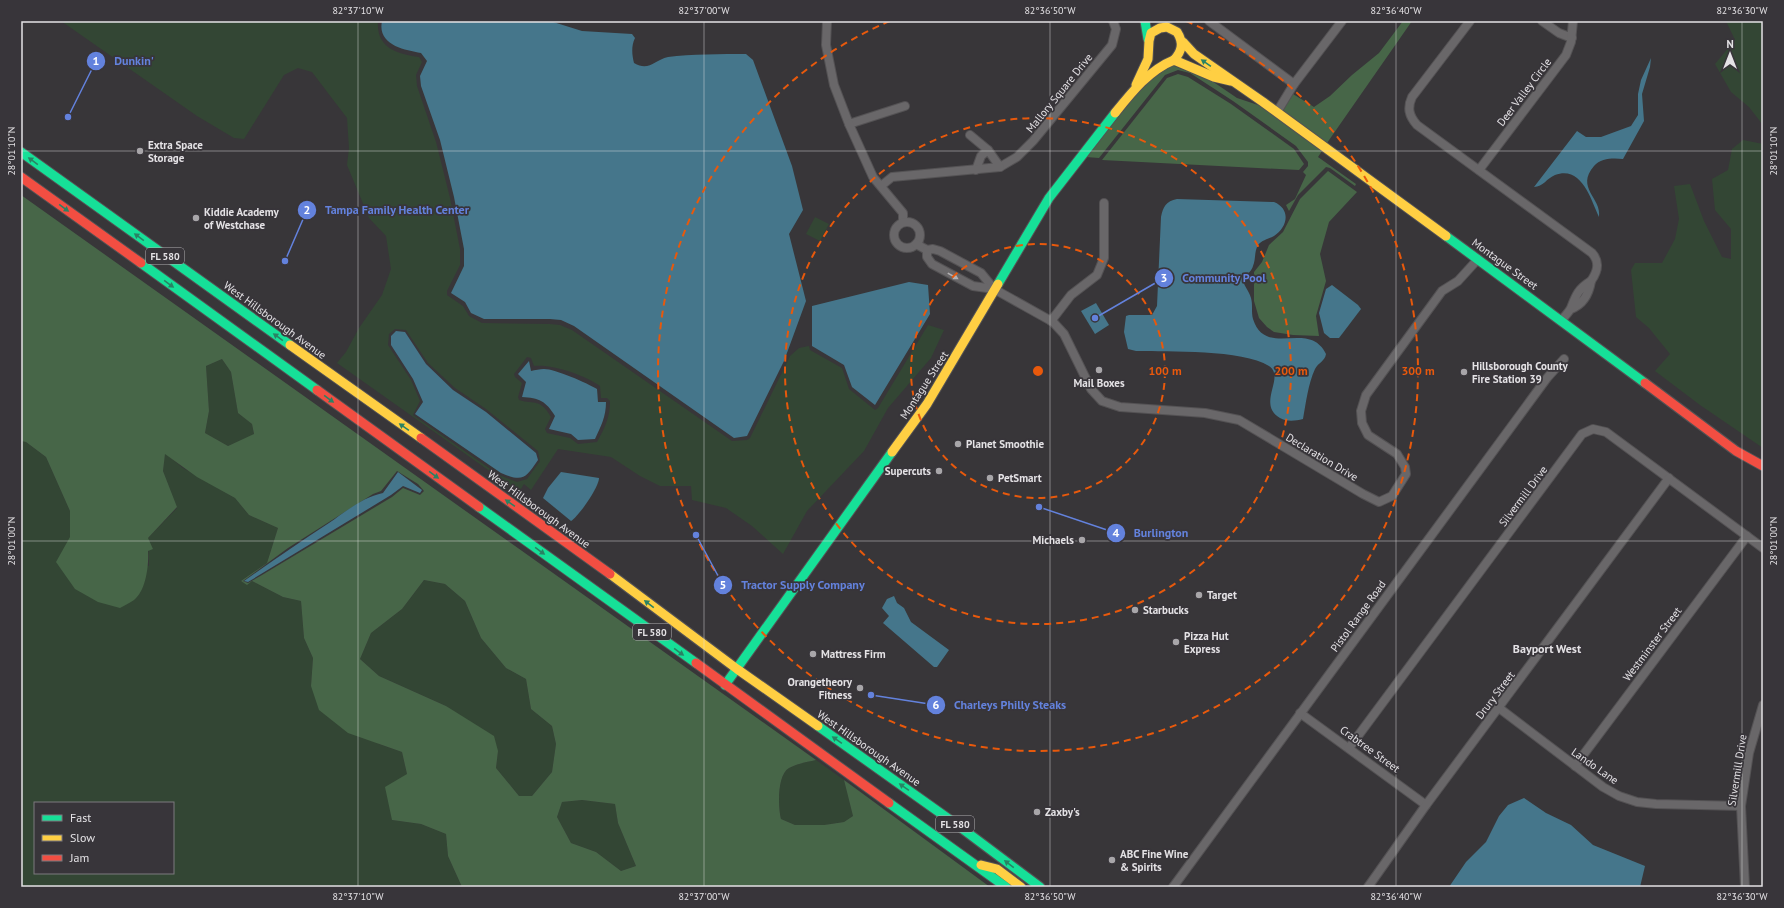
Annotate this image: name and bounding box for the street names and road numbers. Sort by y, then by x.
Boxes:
street label: Mallory Square Drive [1023,50,1096,135]
street label: Deer Valley Circle [1494,55,1554,129]
street label: Montague Street [1469,235,1541,293]
road number: FL 580 [146,248,184,264]
street label: West Hillsborough Avenue [221,278,329,362]
street label: Montague Street [897,348,951,422]
street label: Declaration Drive [1283,430,1361,484]
street label: Silvermill Drive [1496,463,1551,529]
street label: West Hillsborough Avenue [485,467,593,551]
street label: Pistol Range Road [1327,577,1389,655]
street label: Westminster Street [1620,604,1685,684]
road number: FL 580 [633,624,671,640]
street label: Drury Street [1472,668,1518,722]
street label: West Hillsborough Avenue [815,707,924,789]
street label: Crabtree Street [1337,723,1403,776]
street label: Silvermill Drive [1724,733,1750,807]
street label: Lando Lane [1569,745,1622,788]
road number: FL 580 [936,816,974,832]

